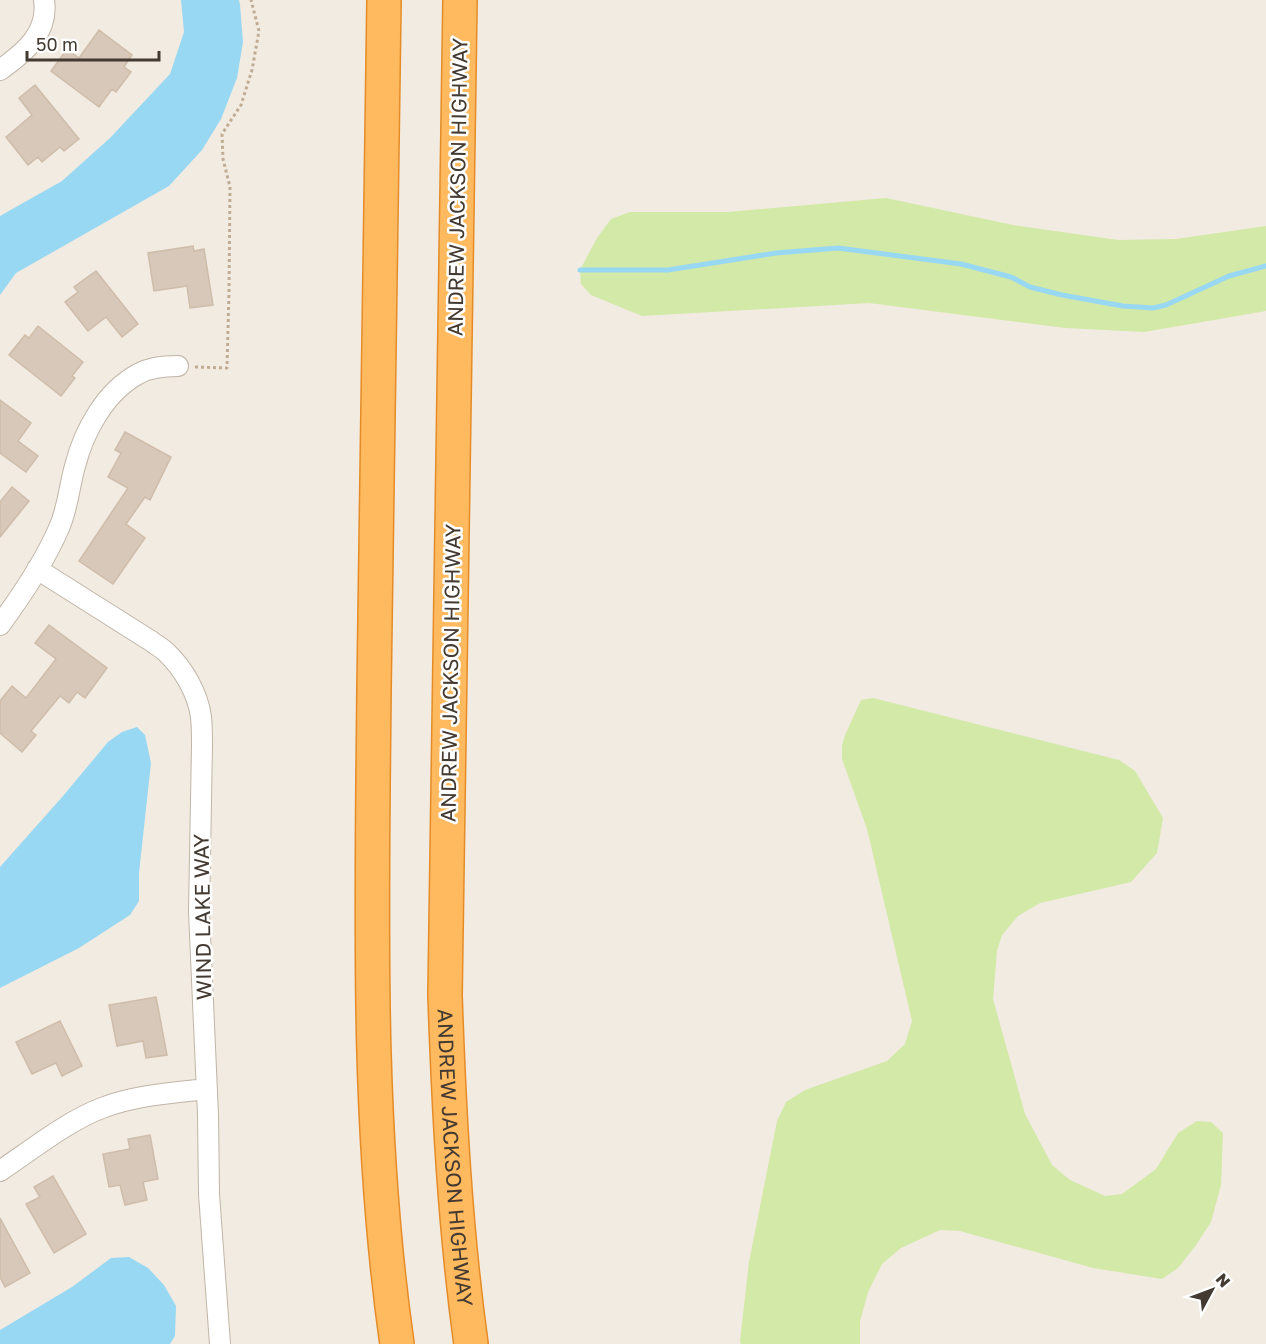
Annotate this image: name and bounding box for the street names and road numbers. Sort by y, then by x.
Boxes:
street label: ANDREW JACKSON HIGHWAY [441,37,473,336]
street label: ANDREW JACKSON HIGHWAY [434,523,466,822]
street label: WIND LAKE WAY [188,833,216,1000]
street label: ANDREW JACKSON HIGHWAY [432,1008,479,1308]

